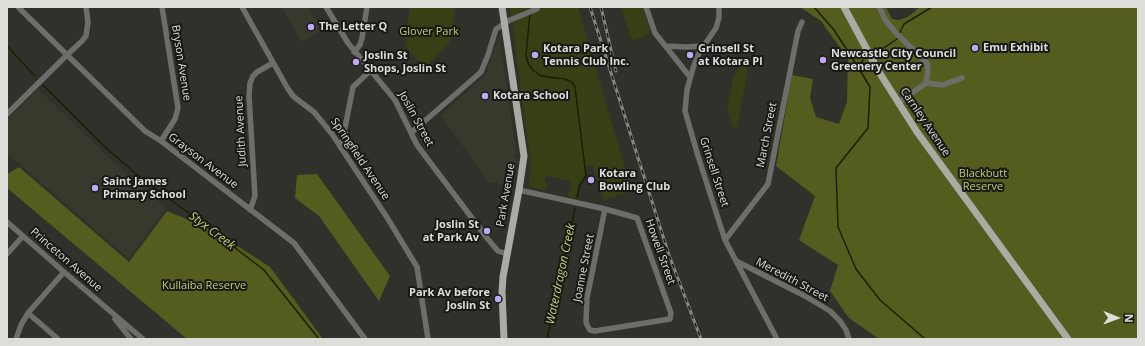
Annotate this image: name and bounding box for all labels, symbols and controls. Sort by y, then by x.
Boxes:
place label: The Letter Q [319,20,387,34]
marker: The Letter Q [306,22,316,32]
street label: Bryson Avenue [168,24,194,102]
park label: Glover Park [399,25,459,39]
place label: Emu Exhibit [983,41,1048,55]
place label: Kotara Park Tennis Club Inc. [543,42,629,68]
place label: Grinsell St at Kotara Pl [698,42,763,68]
marker: Emu Exhibit [970,43,980,53]
place label: Newcastle City Council Greenery Center [831,47,956,73]
place label: Joslin St Shops, Joslin St [364,49,446,75]
marker: Kotara Park Tennis Club Inc. [530,50,540,60]
marker: Grinsell St at Kotara Pl [685,50,695,60]
marker: Newcastle City Council Greenery Center [818,55,828,65]
marker: Joslin St Shops, Joslin St [351,57,361,67]
street label: Carnley Avenue [897,85,953,159]
street label: Joslin Street [396,89,436,149]
place label: Kotara School [493,89,569,103]
marker: Kotara School [480,91,490,101]
street label: Judith Avenue [233,95,249,167]
street label: March Street [754,101,780,169]
street label: Springfield Avenue [328,115,392,203]
street label: Grayson Avenue [166,130,240,192]
street label: Grinsell Street [697,135,731,209]
street label: Park Avenue [494,162,518,228]
place label: Kotara Bowling Club [599,167,670,193]
park label: Blackbutt Reserve [959,167,1007,193]
place label: Saint James Primary School [103,175,186,201]
marker: Kotara Bowling Club [586,175,596,185]
marker: Saint James Primary School [90,183,100,193]
water label: Styx Creek [186,209,238,253]
place label: Joslin St at Park Av [423,218,479,244]
street label: Howell Street [642,218,678,286]
water label: Waterdragon Creek [543,222,579,326]
street label: Princeton Avenue [28,225,104,295]
marker: Joslin St at Park Av [482,226,492,236]
street label: Joanne Street [571,233,597,303]
street label: Meredith Street [753,255,831,305]
park label: Kullaiba Reserve [162,279,246,293]
place label: Park Av before Joslin St [409,286,490,312]
marker: Park Av before Joslin St [493,294,503,304]
north arrow [1097,298,1137,338]
text: N [1122,314,1137,323]

